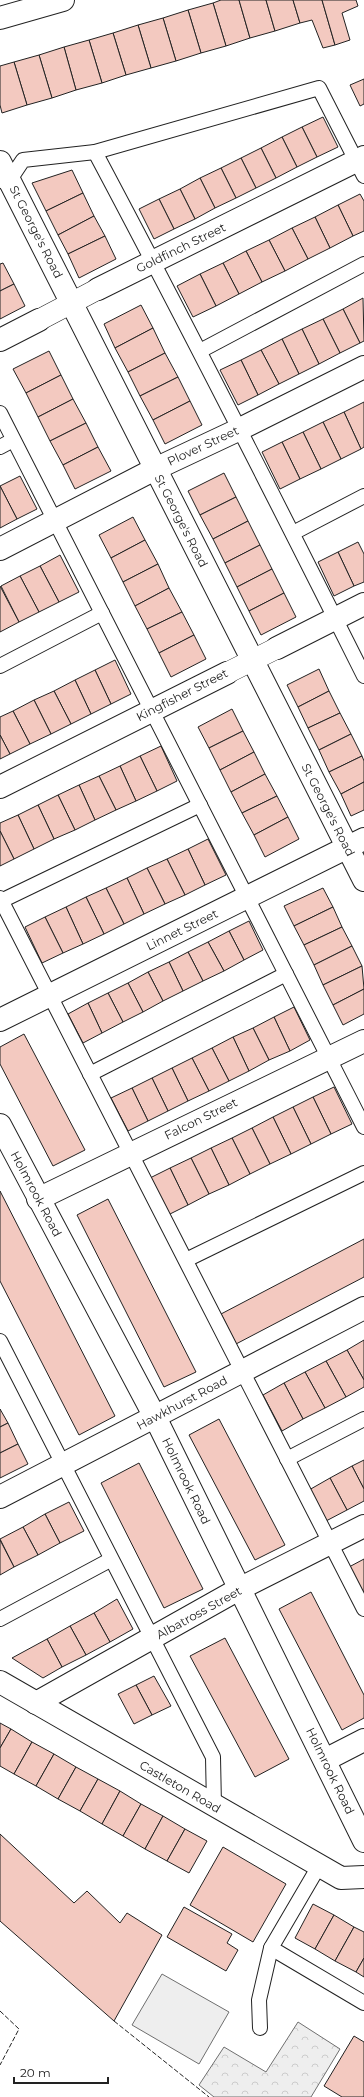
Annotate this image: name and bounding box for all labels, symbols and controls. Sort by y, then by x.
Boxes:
street label: St George's Road [7,183,66,281]
street label: Goldfinch Street [134,219,228,276]
street label: Plover Street [165,422,241,469]
street label: St George's Road [152,472,211,570]
street label: Kingfisher Street [133,665,230,724]
street label: St George's Road [299,761,358,859]
street label: Linnet Street [143,906,220,953]
street label: Falcon Street [162,1094,240,1143]
street label: Holmrook Road [8,1148,65,1239]
street label: Hawkhurst Road [134,1372,230,1433]
street label: Holmrook Road [159,1435,214,1527]
street label: Albatross Street [153,1583,244,1642]
street label: Holmrook Road [303,1725,358,1817]
street label: Castleton Road [137,1757,224,1816]
scale bar [14,2059,108,2085]
text: 20 m [20,2065,51,2080]

